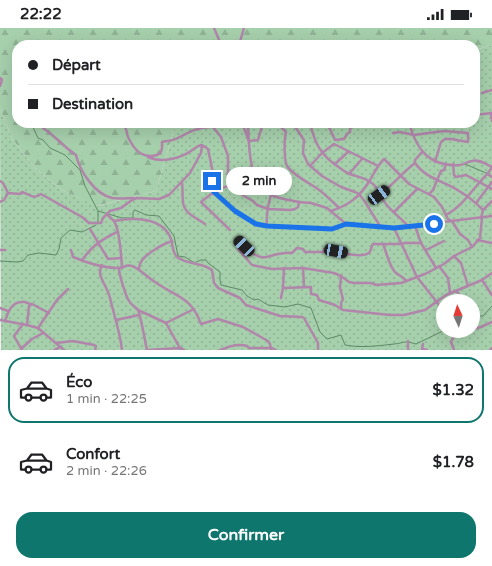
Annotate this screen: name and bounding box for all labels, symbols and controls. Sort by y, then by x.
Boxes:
text: 22:22 [20,5,62,23]
text: Départ [52,56,101,74]
text: Destination [52,95,133,113]
callout: 2 min [226,167,292,195]
route end [203,172,221,190]
text: 2 min [242,173,276,189]
car [366,183,392,207]
route start [425,215,443,233]
car [231,233,257,259]
car [323,243,349,259]
north arrow [436,294,480,338]
map controls [436,294,480,338]
icon: car [18,372,54,408]
text: Éco [66,373,92,391]
text: $1.32 [433,381,474,399]
text: 1 min · 22:25 [66,391,147,407]
icon: car [18,444,54,480]
text: Confort [66,445,120,463]
text: $1.78 [433,453,474,471]
text: 2 min · 22:26 [66,463,147,479]
button: Confirmer [16,512,476,558]

